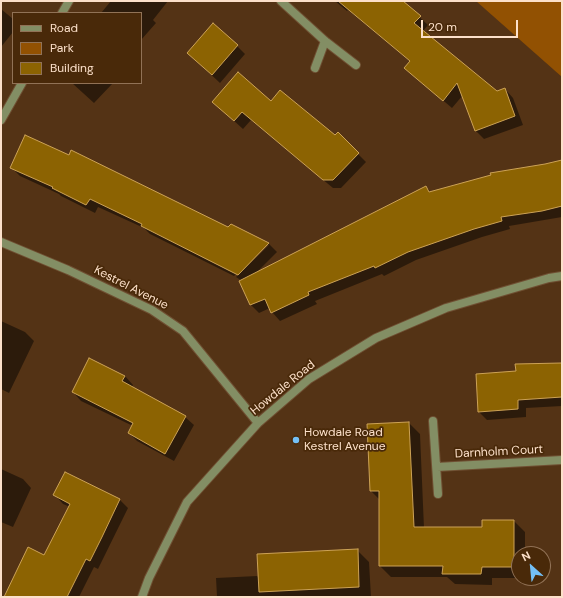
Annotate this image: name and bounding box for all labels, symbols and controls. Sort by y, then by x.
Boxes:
legend [12,12,142,84]
scale bar [423,12,520,38]
text: 20 m [428,19,457,35]
text: Road [50,20,78,36]
text: Park [50,40,74,56]
text: Building [50,60,94,76]
street label: Kestrel Avenue [91,263,171,313]
street label: Howdale Road [248,358,318,418]
place label: Howdale Road Kestrel Avenue [304,426,386,454]
marker: Howdale Road Kestrel Avenue [291,435,301,445]
street label: Darnholm Court [454,442,544,462]
north arrow [511,546,551,586]
text: N [519,548,533,564]

